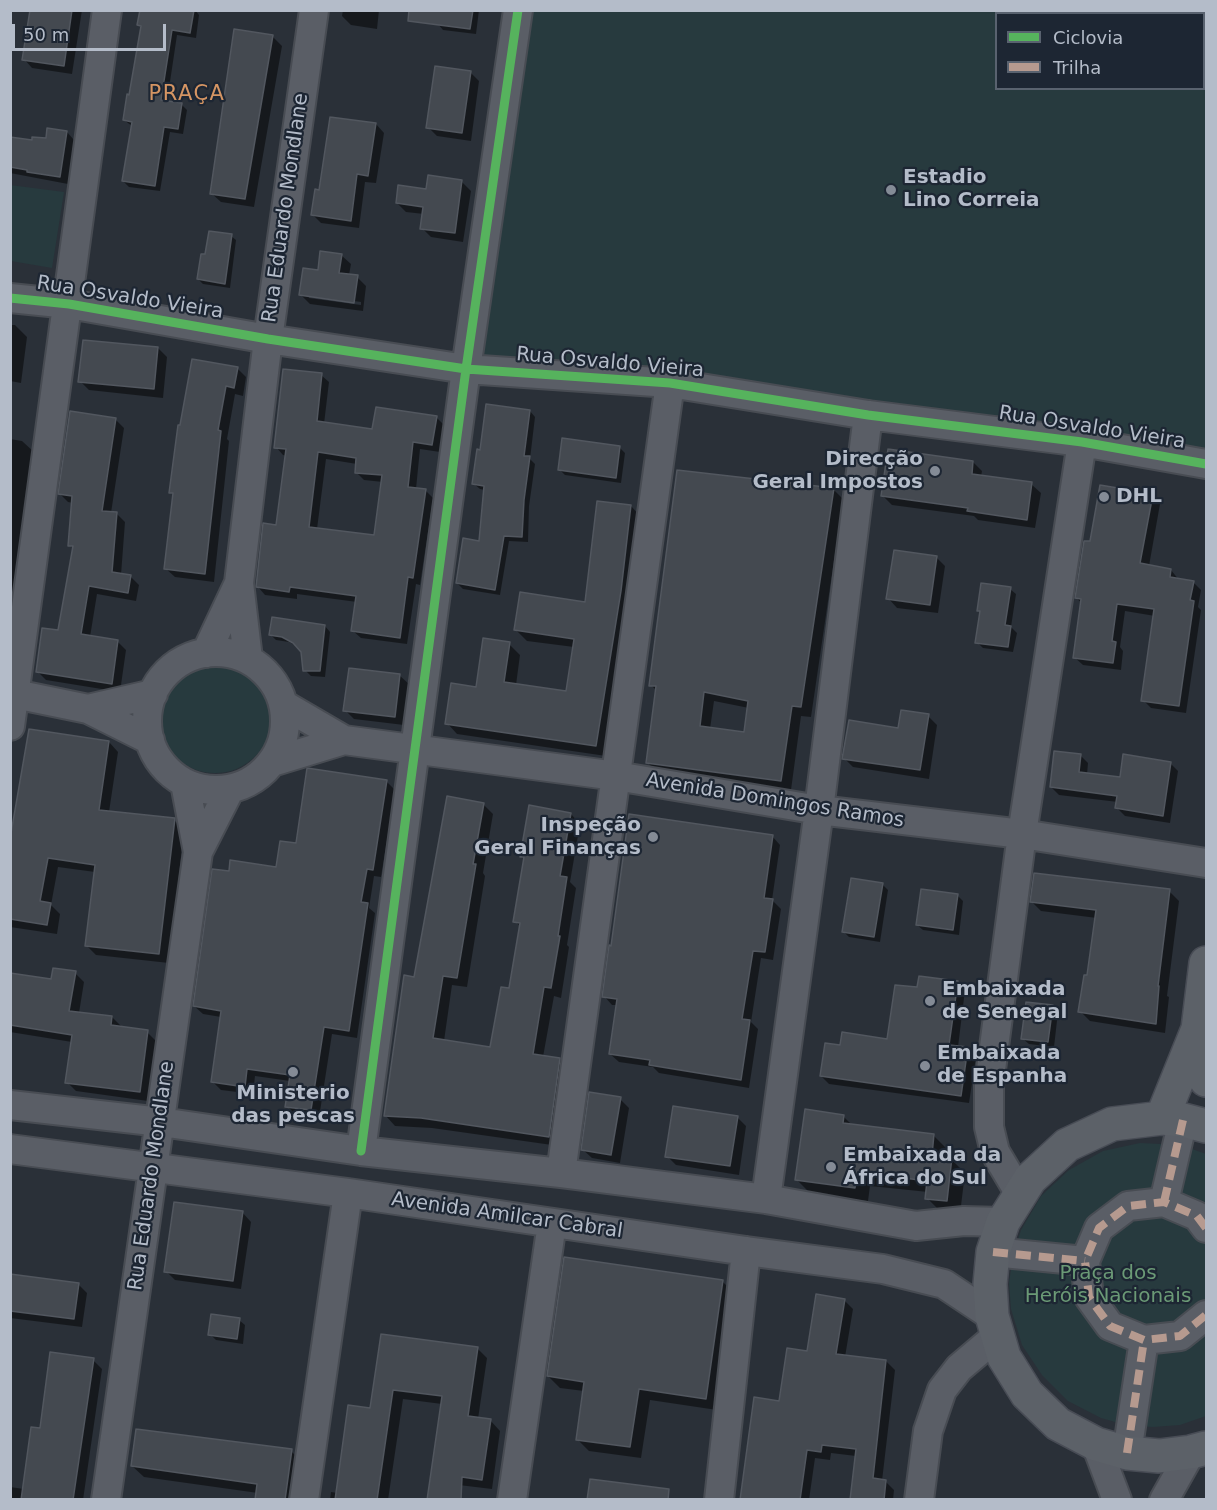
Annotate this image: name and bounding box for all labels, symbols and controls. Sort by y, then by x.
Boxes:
scale bar [15,12,170,50]
legend [995,12,1205,90]
text: 50 m [23,24,69,45]
text: Ciclovia [1053,27,1123,48]
text: Trilha [1053,57,1101,78]
district label: PRAÇA [149,82,225,108]
street label: Rua Eduardo Mondlane [258,92,314,324]
place label: Estadio Lino Correia [903,166,1040,213]
marker: Estadio Lino Correia [884,183,898,197]
street label: Rua Osvaldo Vieira [35,271,225,325]
street label: Rua Osvaldo Vieira [515,343,705,383]
street label: Rua Osvaldo Vieira [997,401,1187,455]
place label: Direcção Geral Impostos [752,448,923,495]
marker: Direcção Geral Impostos [928,464,942,478]
place label: DHL [1116,485,1162,509]
marker: DHL [1097,490,1111,504]
street label: Avenida Domingos Ramos [644,769,906,833]
place label: Inspeção Geral Finanças [474,814,641,861]
marker: Inspeção Geral Finanças [646,830,660,844]
place label: Embaixada de Senegal [942,978,1067,1025]
marker: Embaixada de Senegal [923,994,937,1008]
place label: Embaixada de Espanha [937,1042,1067,1089]
marker: Embaixada de Espanha [918,1059,932,1073]
street label: Rua Eduardo Mondlane [124,1060,180,1292]
marker: Ministerio das pescas [286,1065,300,1079]
place label: Ministerio das pescas [231,1082,355,1129]
place label: Embaixada da África do Sul [843,1144,1001,1191]
marker: Embaixada da África do Sul [824,1160,838,1174]
street label: Avenida Amilcar Cabral [390,1188,624,1244]
park label: Praça dos Heróis Nacionais [1025,1262,1191,1309]

